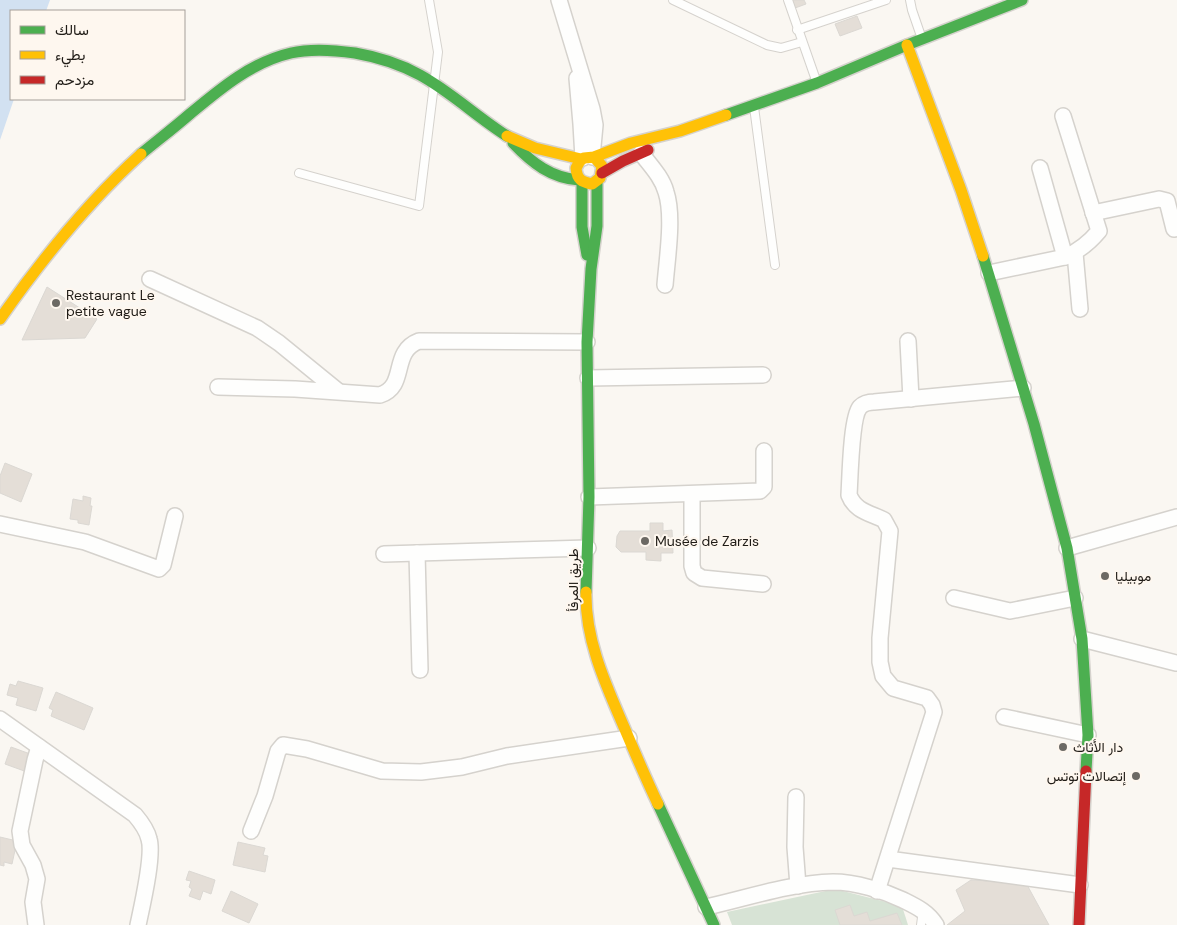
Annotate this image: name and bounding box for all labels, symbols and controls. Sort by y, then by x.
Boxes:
legend [10,10,185,100]
text: سالك [55,20,89,40]
text: بطيء [55,45,85,68]
text: مزدحم [55,70,94,90]
place label: Restaurant Le petite vague [66,286,155,320]
marker: Restaurant Le petite vague [50,297,62,309]
place label: Musée de Zarzis [655,532,759,550]
marker: Musée de Zarzis [639,535,651,547]
street label: طريق المرفأ [564,548,582,612]
place label: موبيليا [1115,567,1151,585]
marker: موبيليا [1099,570,1111,582]
place label: دار الأثاث [1073,738,1124,756]
marker: دار الأثاث [1057,741,1069,753]
place label: إتصالات توتس [1047,767,1126,786]
marker: إتصالات توتس [1130,770,1142,782]

